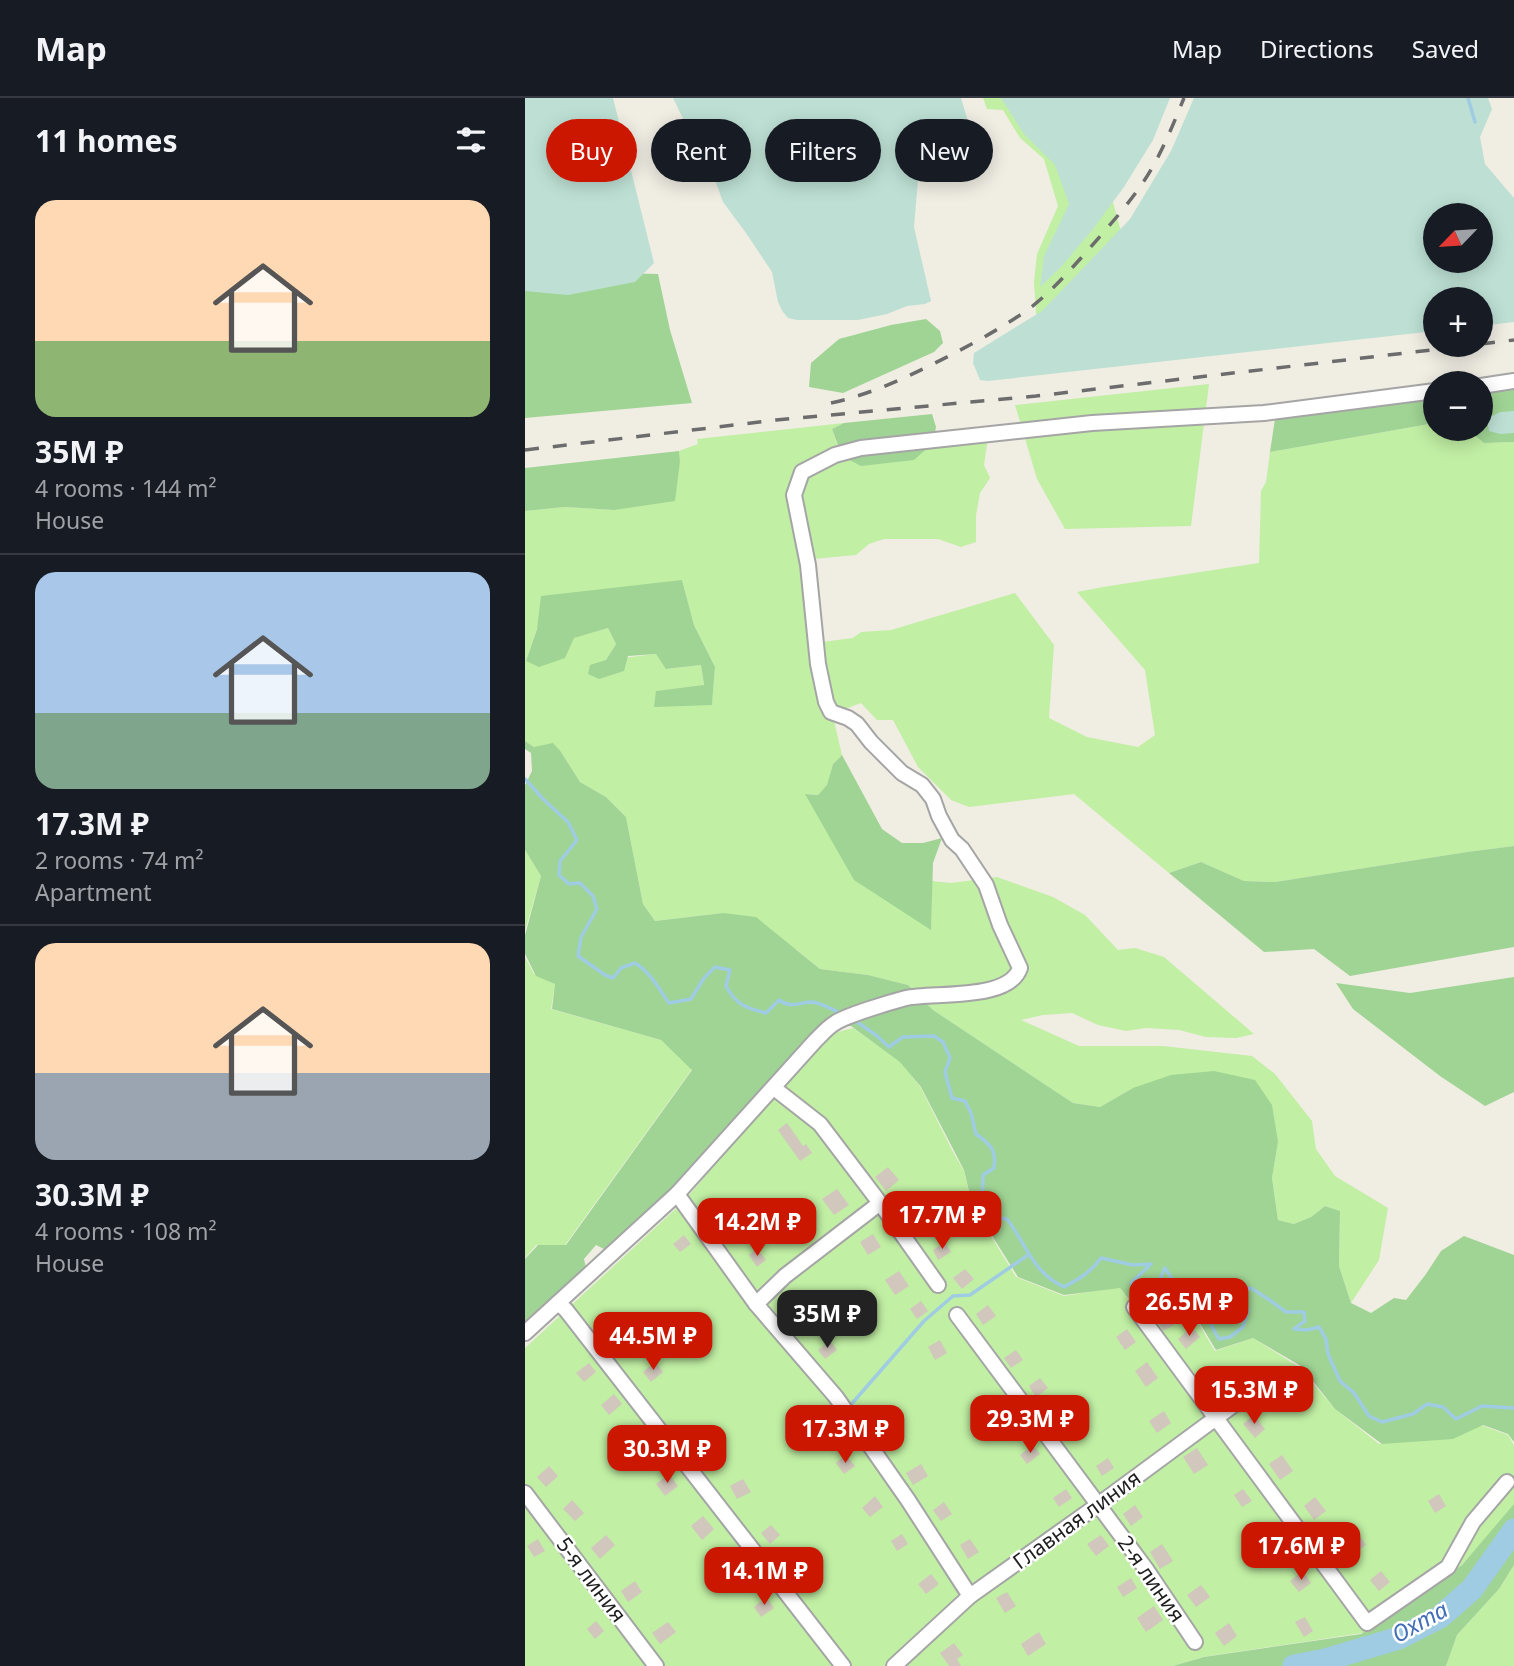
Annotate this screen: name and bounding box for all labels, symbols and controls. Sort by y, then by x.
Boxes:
text: Map [35,26,107,71]
text: Map [1172,32,1222,65]
text: Directions [1260,32,1374,65]
text: Saved [1412,32,1479,65]
chip: Buy [546,119,637,182]
chip: Rent [651,119,751,182]
chip: Filters [765,119,881,182]
chip: New [895,119,993,182]
text: 11 homes [35,120,178,161]
icon: filters [452,121,490,159]
north arrow [1423,203,1493,273]
map controls [1423,203,1493,441]
icon: home [200,245,326,371]
button: + [1423,287,1493,357]
button: − [1423,371,1493,441]
text: 35M ₽ [35,431,123,472]
text: 4 rooms · 144 m² [35,472,217,504]
text: House [35,504,104,536]
icon: home [200,617,326,743]
text: 17.3M ₽ [35,803,149,844]
text: 2 rooms · 74 m² [35,844,204,876]
text: Apartment [35,876,152,908]
icon: home [200,988,326,1114]
text: 30.3M ₽ [35,1174,149,1215]
pin: 17.7M ₽ [877,1192,1007,1251]
pin: 14.2M ₽ [692,1198,822,1258]
text: 17.7M ₽ [898,1198,986,1230]
text: 14.2M ₽ [713,1205,801,1237]
text: 4 rooms · 108 m² [35,1215,217,1247]
text: House [35,1247,104,1279]
pin: 26.5M ₽ [1124,1278,1254,1338]
text: 26.5M ₽ [1145,1285,1233,1317]
pin: 35M ₽ [778,1290,876,1350]
text: 35M ₽ [793,1297,861,1329]
pin: 44.5M ₽ [588,1312,718,1372]
text: 44.5M ₽ [609,1319,697,1351]
pin: 15.3M ₽ [1189,1366,1319,1426]
text: 15.3M ₽ [1210,1373,1298,1405]
pin: 29.3M ₽ [965,1396,1095,1455]
text: 29.3M ₽ [986,1402,1074,1434]
pin: 17.3M ₽ [780,1406,910,1465]
text: 17.3M ₽ [801,1412,889,1444]
pin: 30.3M ₽ [602,1426,732,1485]
text: 30.3M ₽ [623,1432,711,1464]
street label: Главная линия [1007,1463,1146,1575]
pin: 17.6M ₽ [1236,1522,1366,1582]
text: 17.6M ₽ [1257,1529,1345,1561]
street label: 2-я линия [1112,1530,1192,1627]
street label: 5-я линия [551,1531,633,1628]
pin: 14.1M ₽ [699,1548,829,1607]
text: 14.1M ₽ [720,1554,808,1586]
water label: Охта [1386,1593,1453,1650]

